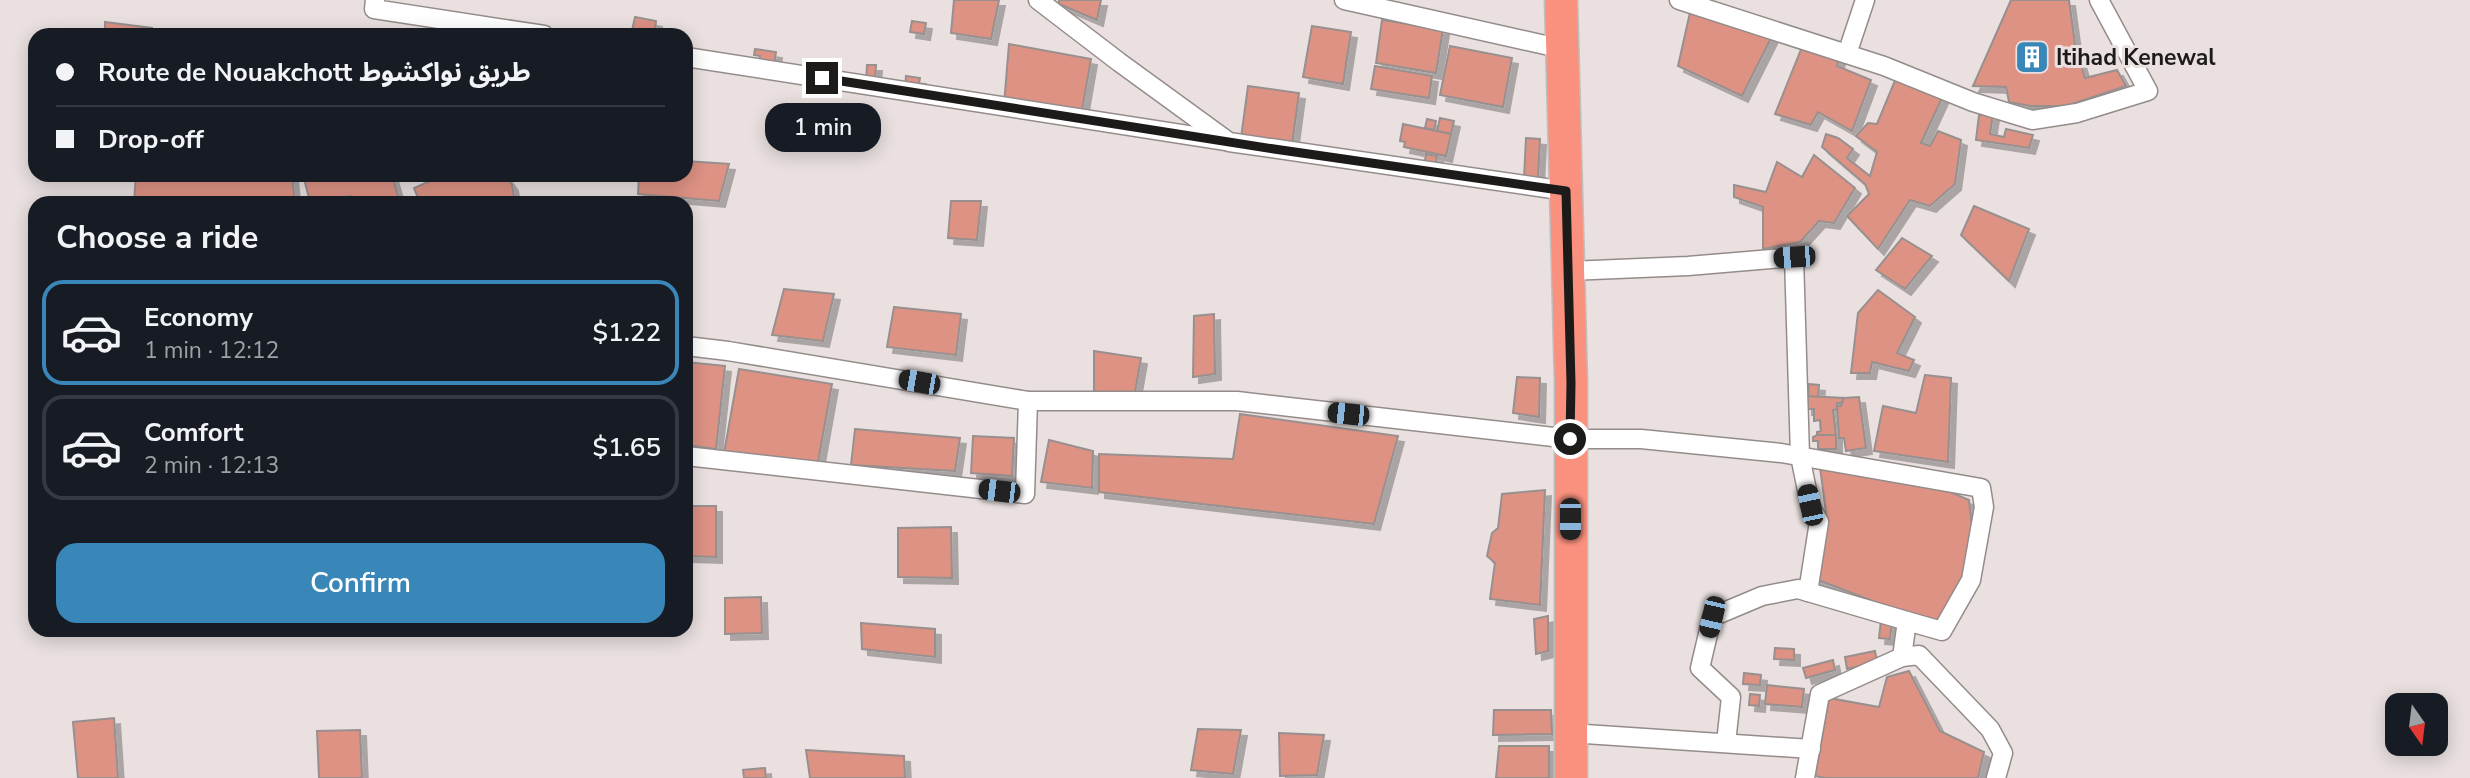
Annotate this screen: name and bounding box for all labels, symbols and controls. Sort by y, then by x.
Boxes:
building icon: Itihad Kenewal [2013,38,2051,76]
place label: Itihad Kenewal [2056,42,2216,73]
text: Route de Nouakchott طريق نواكشوط [98,55,531,90]
route end [806,62,838,94]
callout: 1 min [764,102,880,152]
text: 1 min [794,112,852,143]
text: Drop-off [98,122,204,157]
text: Choose a ride [56,216,258,259]
car [1773,245,1816,269]
text: Economy [144,300,253,335]
icon: car [60,301,123,364]
text: $1.22 [592,315,661,350]
text: 1 min · 12:12 [144,335,279,366]
car [897,368,942,396]
car [1327,401,1370,427]
text: Comfort [144,415,244,450]
icon: car [60,416,123,479]
route start [1554,423,1586,455]
text: $1.65 [592,430,661,465]
text: 2 min · 12:13 [144,450,279,481]
car [977,478,1022,504]
car [1796,482,1825,528]
car [1560,498,1581,540]
button: Confirm [56,543,665,623]
car [1698,594,1727,640]
north arrow [2385,693,2448,756]
map controls [2385,693,2448,756]

